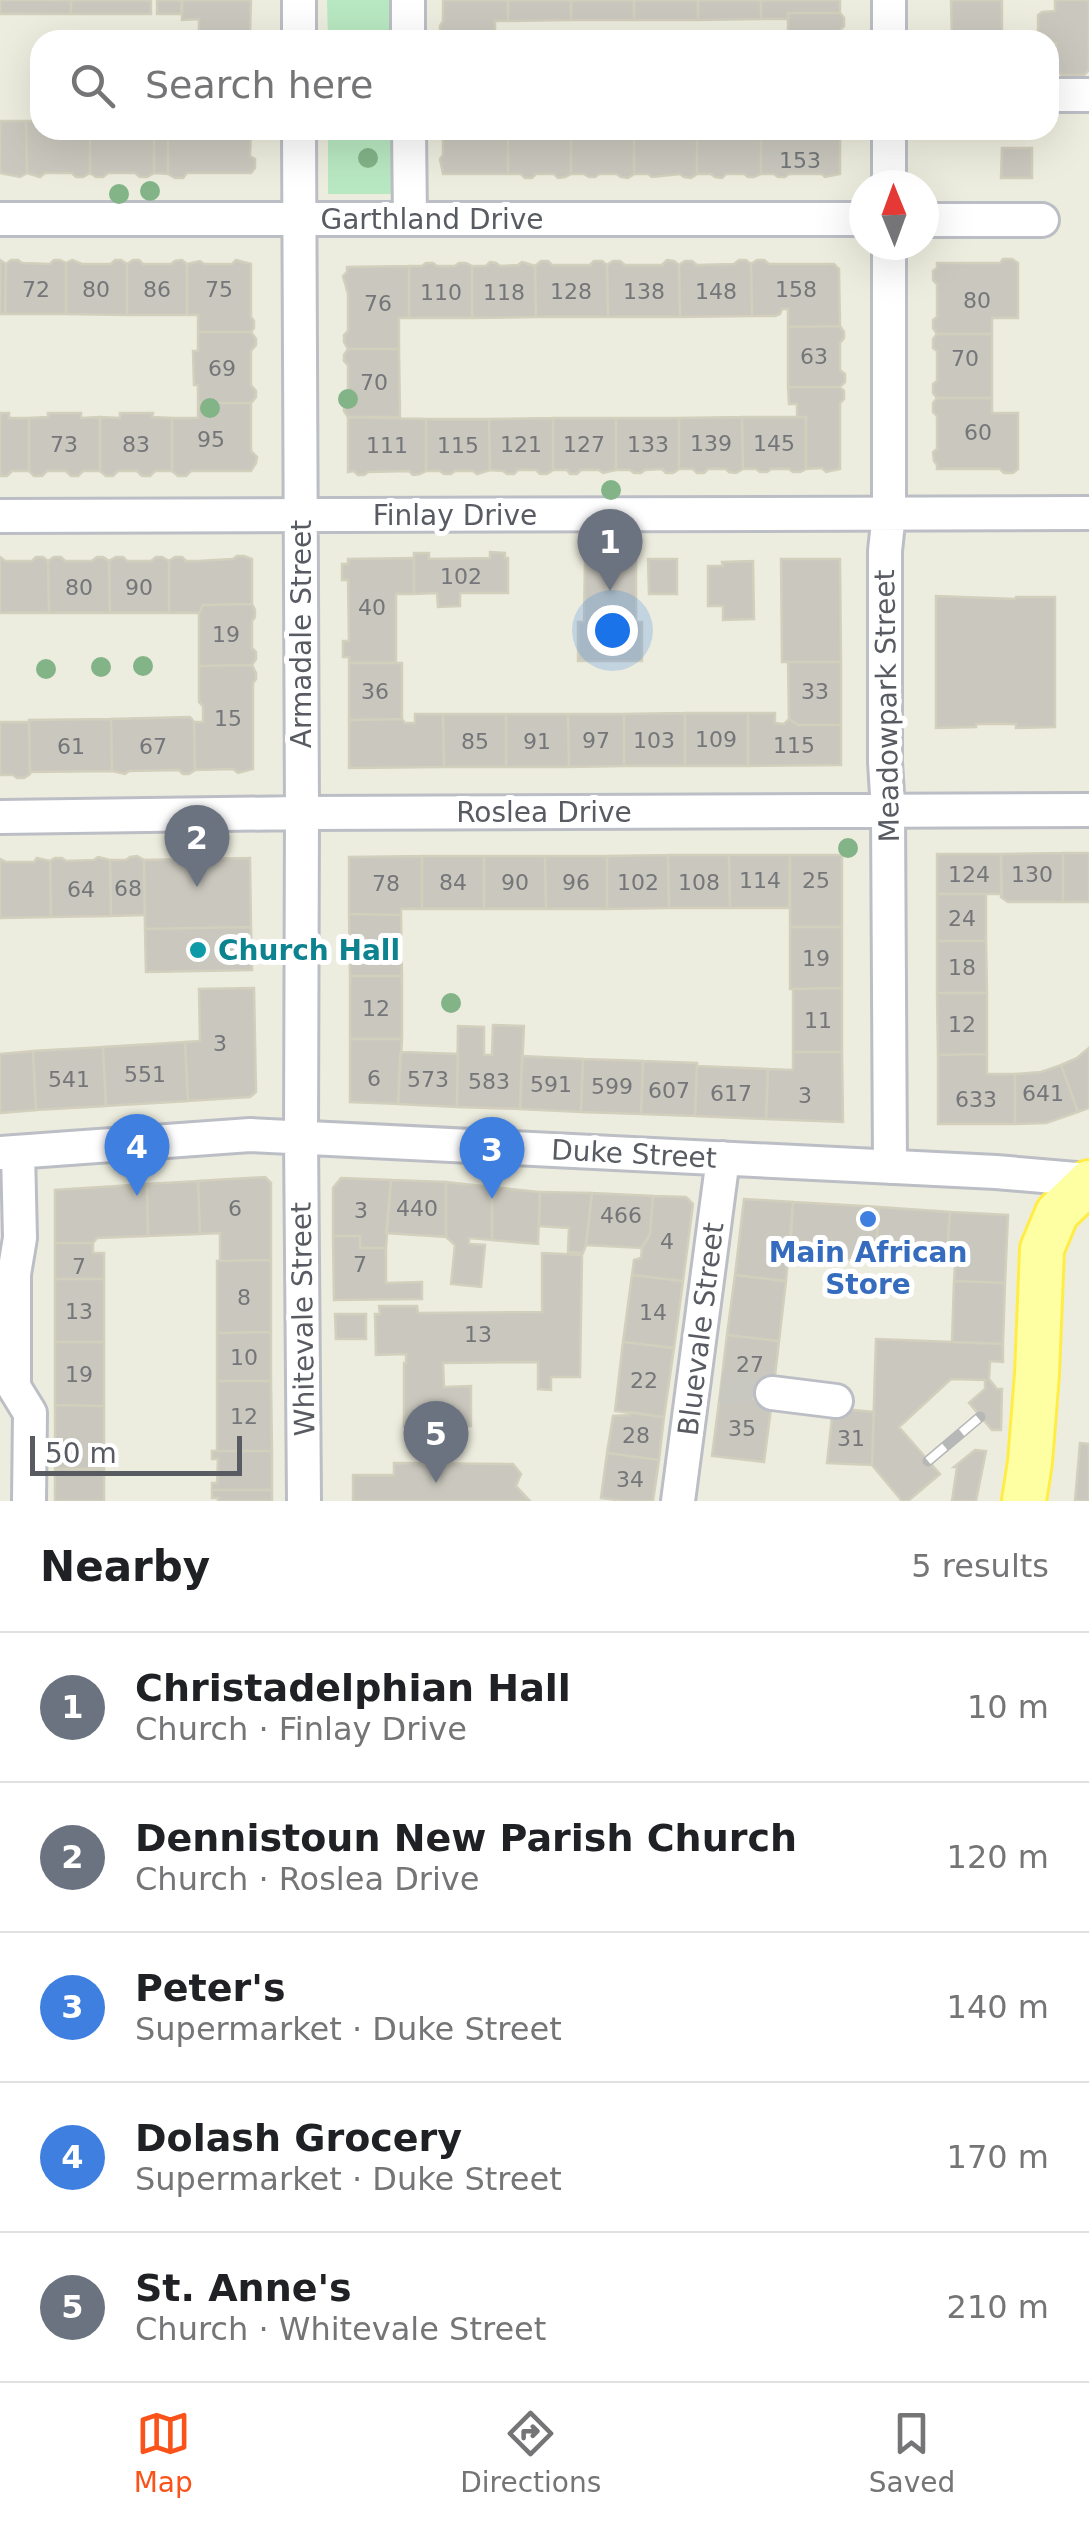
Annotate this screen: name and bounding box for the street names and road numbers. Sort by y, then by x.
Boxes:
street label: Garthland Drive [320,203,544,236]
street label: Finlay Drive [373,499,537,532]
street label: Armadale Street [285,520,318,748]
street label: Meadowpark Street [868,569,906,843]
street label: Roslea Drive [456,796,632,829]
street label: Duke Street [550,1133,718,1175]
street label: Whitevale Street [284,1202,322,1436]
street label: Bluevale Street [672,1220,730,1438]

